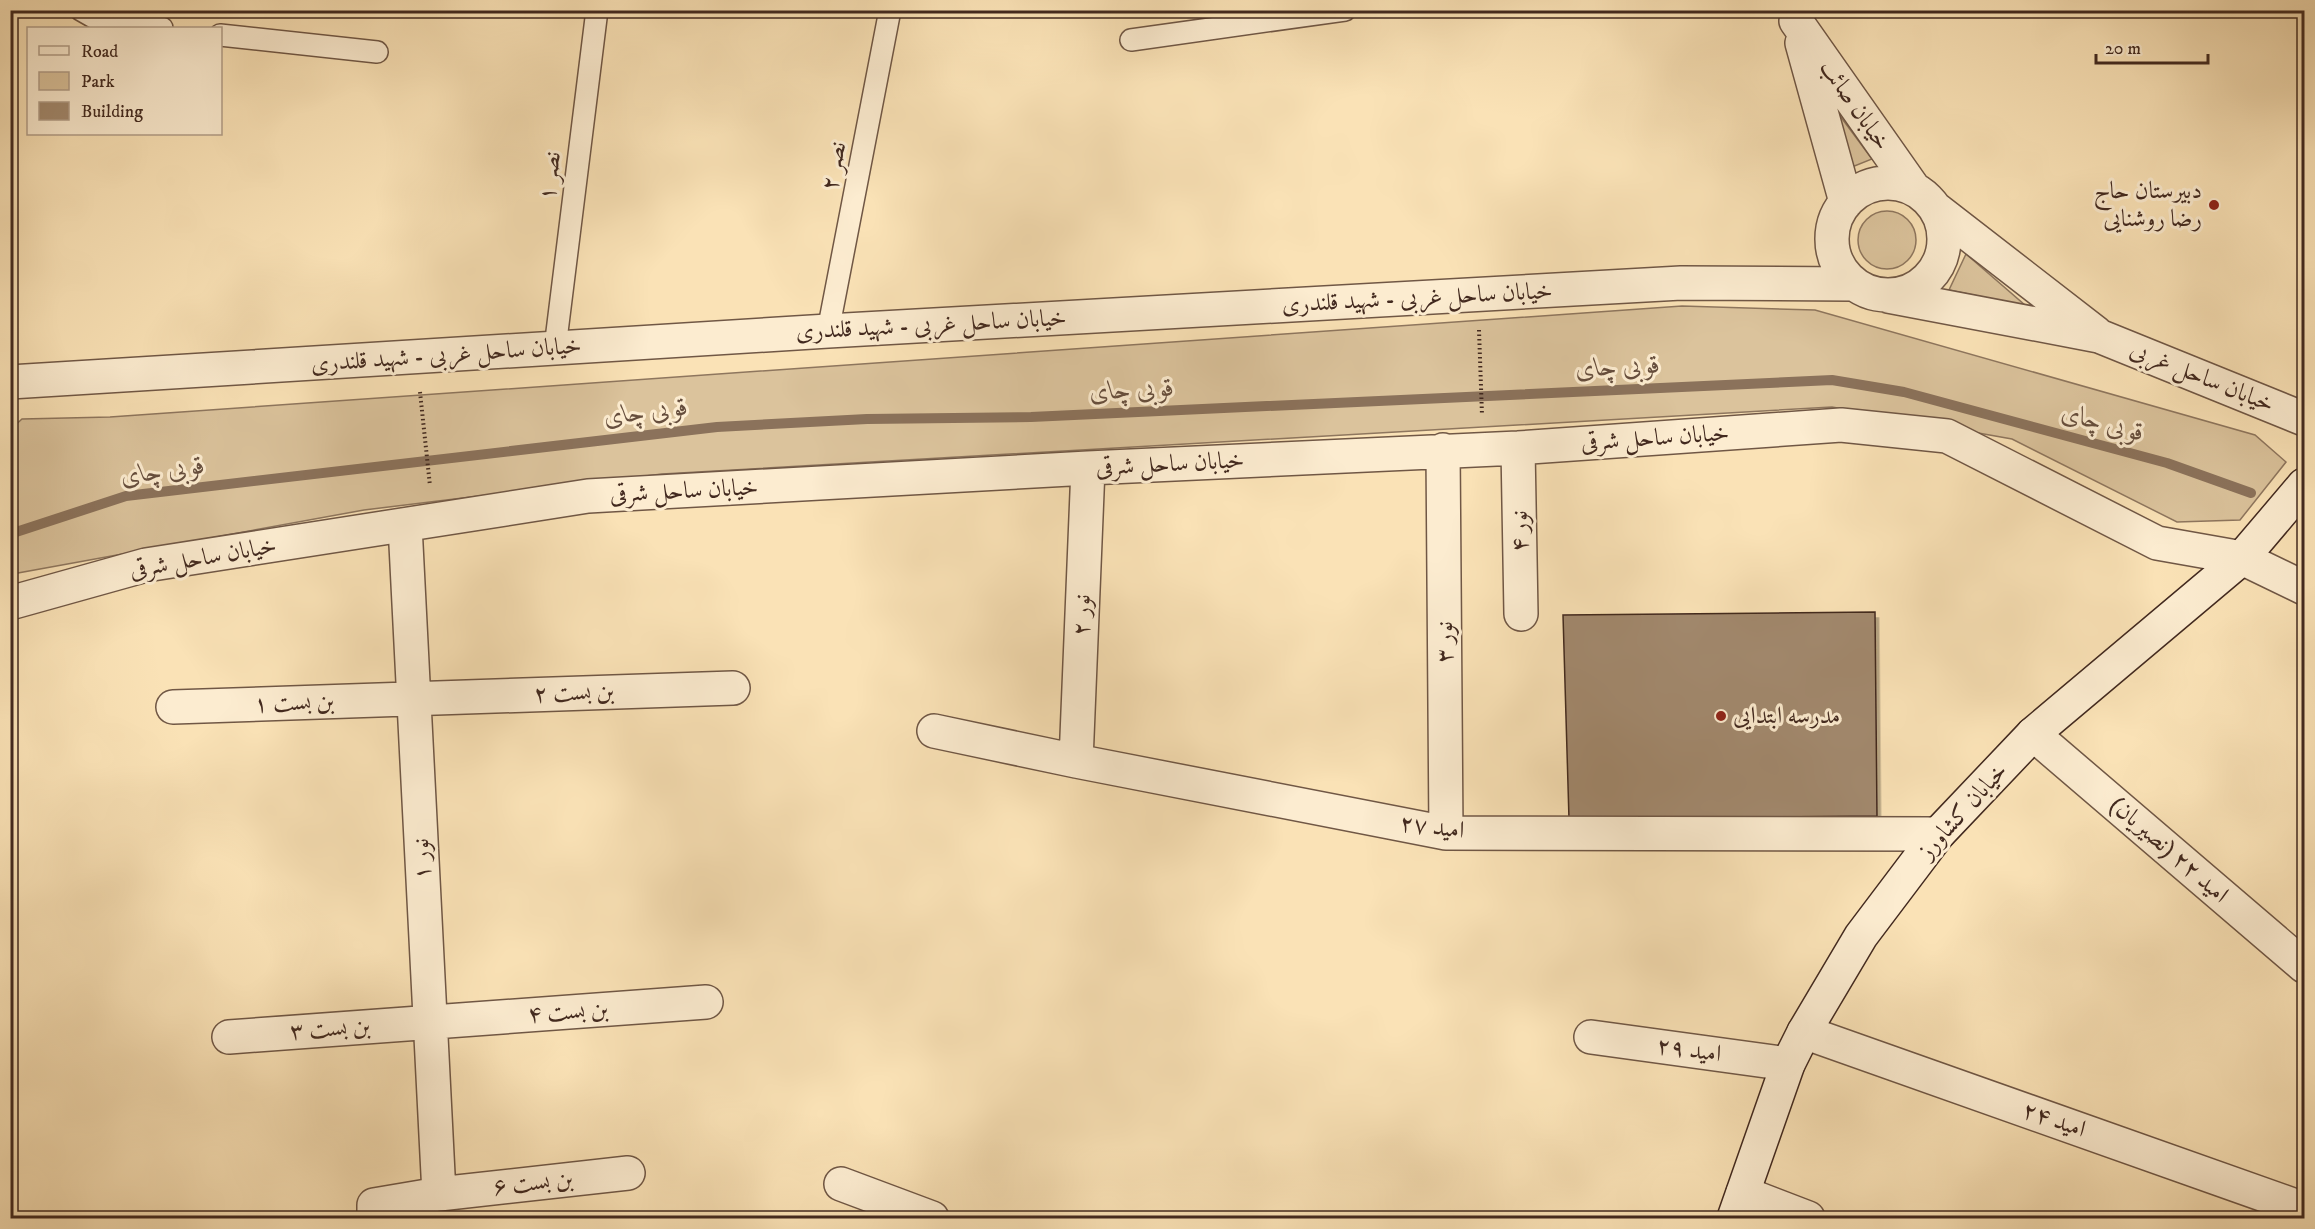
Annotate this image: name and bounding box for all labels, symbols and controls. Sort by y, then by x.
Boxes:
legend [27,27,222,135]
scale bar [2096,27,2208,65]
text: 20 m [2105,38,2141,60]
text: Road [81,41,118,63]
street label: خیابان صائب [1813,54,1897,156]
text: Park [81,71,115,93]
text: Building [81,101,143,123]
street label: نصر ۲ [815,139,853,193]
street label: نصر ۱ [532,150,568,202]
place label: دبیرستان حاج رضا روشنایی [2094,176,2202,234]
marker: دبیرستان حاج رضا روشنایی [2207,198,2221,212]
street label: خیابان ساحل غربی - شهید قلندری [1281,276,1553,321]
street label: خیابان ساحل غربی - شهید قلندری [795,303,1067,348]
street label: خیابان ساحل غربی - شهید قلندری [310,331,582,380]
street label: خیابان ساحل غربی [2125,334,2278,420]
water label: قوبی چای [1575,348,1661,387]
water label: قوبی چای [1089,371,1175,410]
water label: قوبی چای [602,390,690,435]
water label: قوبی چای [2057,396,2148,451]
street label: خیابان ساحل شرقی [1580,418,1730,459]
street label: خیابان ساحل شرقی [1095,445,1245,484]
water label: قوبی چای [119,449,208,494]
street label: خیابان ساحل شرقی [609,472,759,511]
street label: نور ۴ [1505,510,1535,552]
street label: خیابان ساحل شرقی [127,530,279,587]
street label: نور ۲ [1066,594,1098,636]
street label: نور ۳ [1430,621,1460,663]
street label: بن بست ۲ [533,677,615,709]
street label: بن بست ۱ [253,687,335,719]
place label: مدرسه ابتدایی [1733,701,1840,731]
marker: مدرسه ابتدایی [1714,709,1728,723]
street label: خیابان کشاورز [1910,756,2014,867]
street label: امید ۲۲ (نصیریان) [2103,790,2235,910]
street label: امید ۲۷ [1398,808,1466,846]
street label: نور ۱ [406,837,438,881]
street label: بن بست ۴ [527,994,610,1030]
street label: بن بست ۳ [289,1011,372,1047]
street label: امید ۲۹ [1655,1031,1723,1069]
street label: امید ۲۴ [2018,1095,2090,1145]
street label: بن بست ۶ [491,1164,575,1202]

